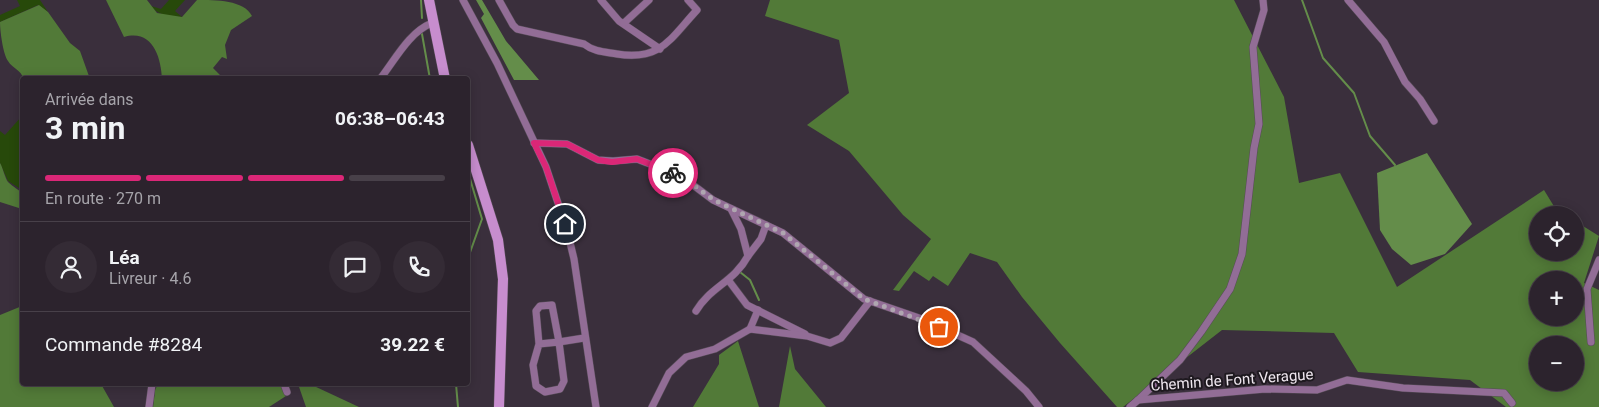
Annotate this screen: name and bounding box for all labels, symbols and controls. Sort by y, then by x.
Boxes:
text: Arrivée dans [45,90,134,109]
text: 06:38–06:43 [335,107,445,130]
text: 3 min [45,109,125,147]
courier [648,148,698,198]
icon: bike [659,159,687,187]
text: En route · 270 m [45,189,161,208]
pin [544,203,586,245]
map controls [1529,206,1584,391]
button: locate [1529,206,1584,261]
icon: home [551,210,579,238]
button: person [45,241,97,293]
button: chat [329,241,381,293]
button: phone [393,241,445,293]
text: Léa [109,246,140,269]
text: Livreur · 4.6 [109,269,192,288]
button: + [1529,271,1584,326]
pin [918,306,960,348]
icon: bag [925,313,953,341]
text: Commande #8284 [45,333,202,356]
text: 39.22 € [380,333,445,356]
button: − [1529,336,1584,391]
street label: Chemin de Font Verague [1150,365,1314,395]

